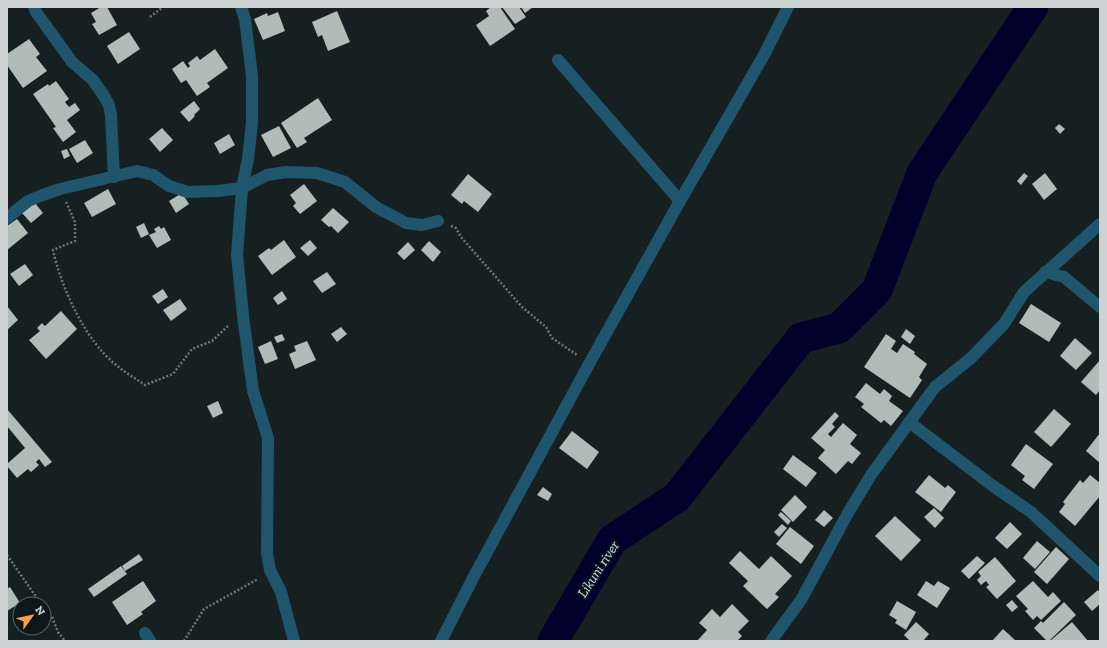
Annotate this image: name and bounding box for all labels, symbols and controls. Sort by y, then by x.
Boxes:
water label: Likuni river [574,538,623,601]
north arrow [12,596,52,636]
text: N [32,604,48,618]

